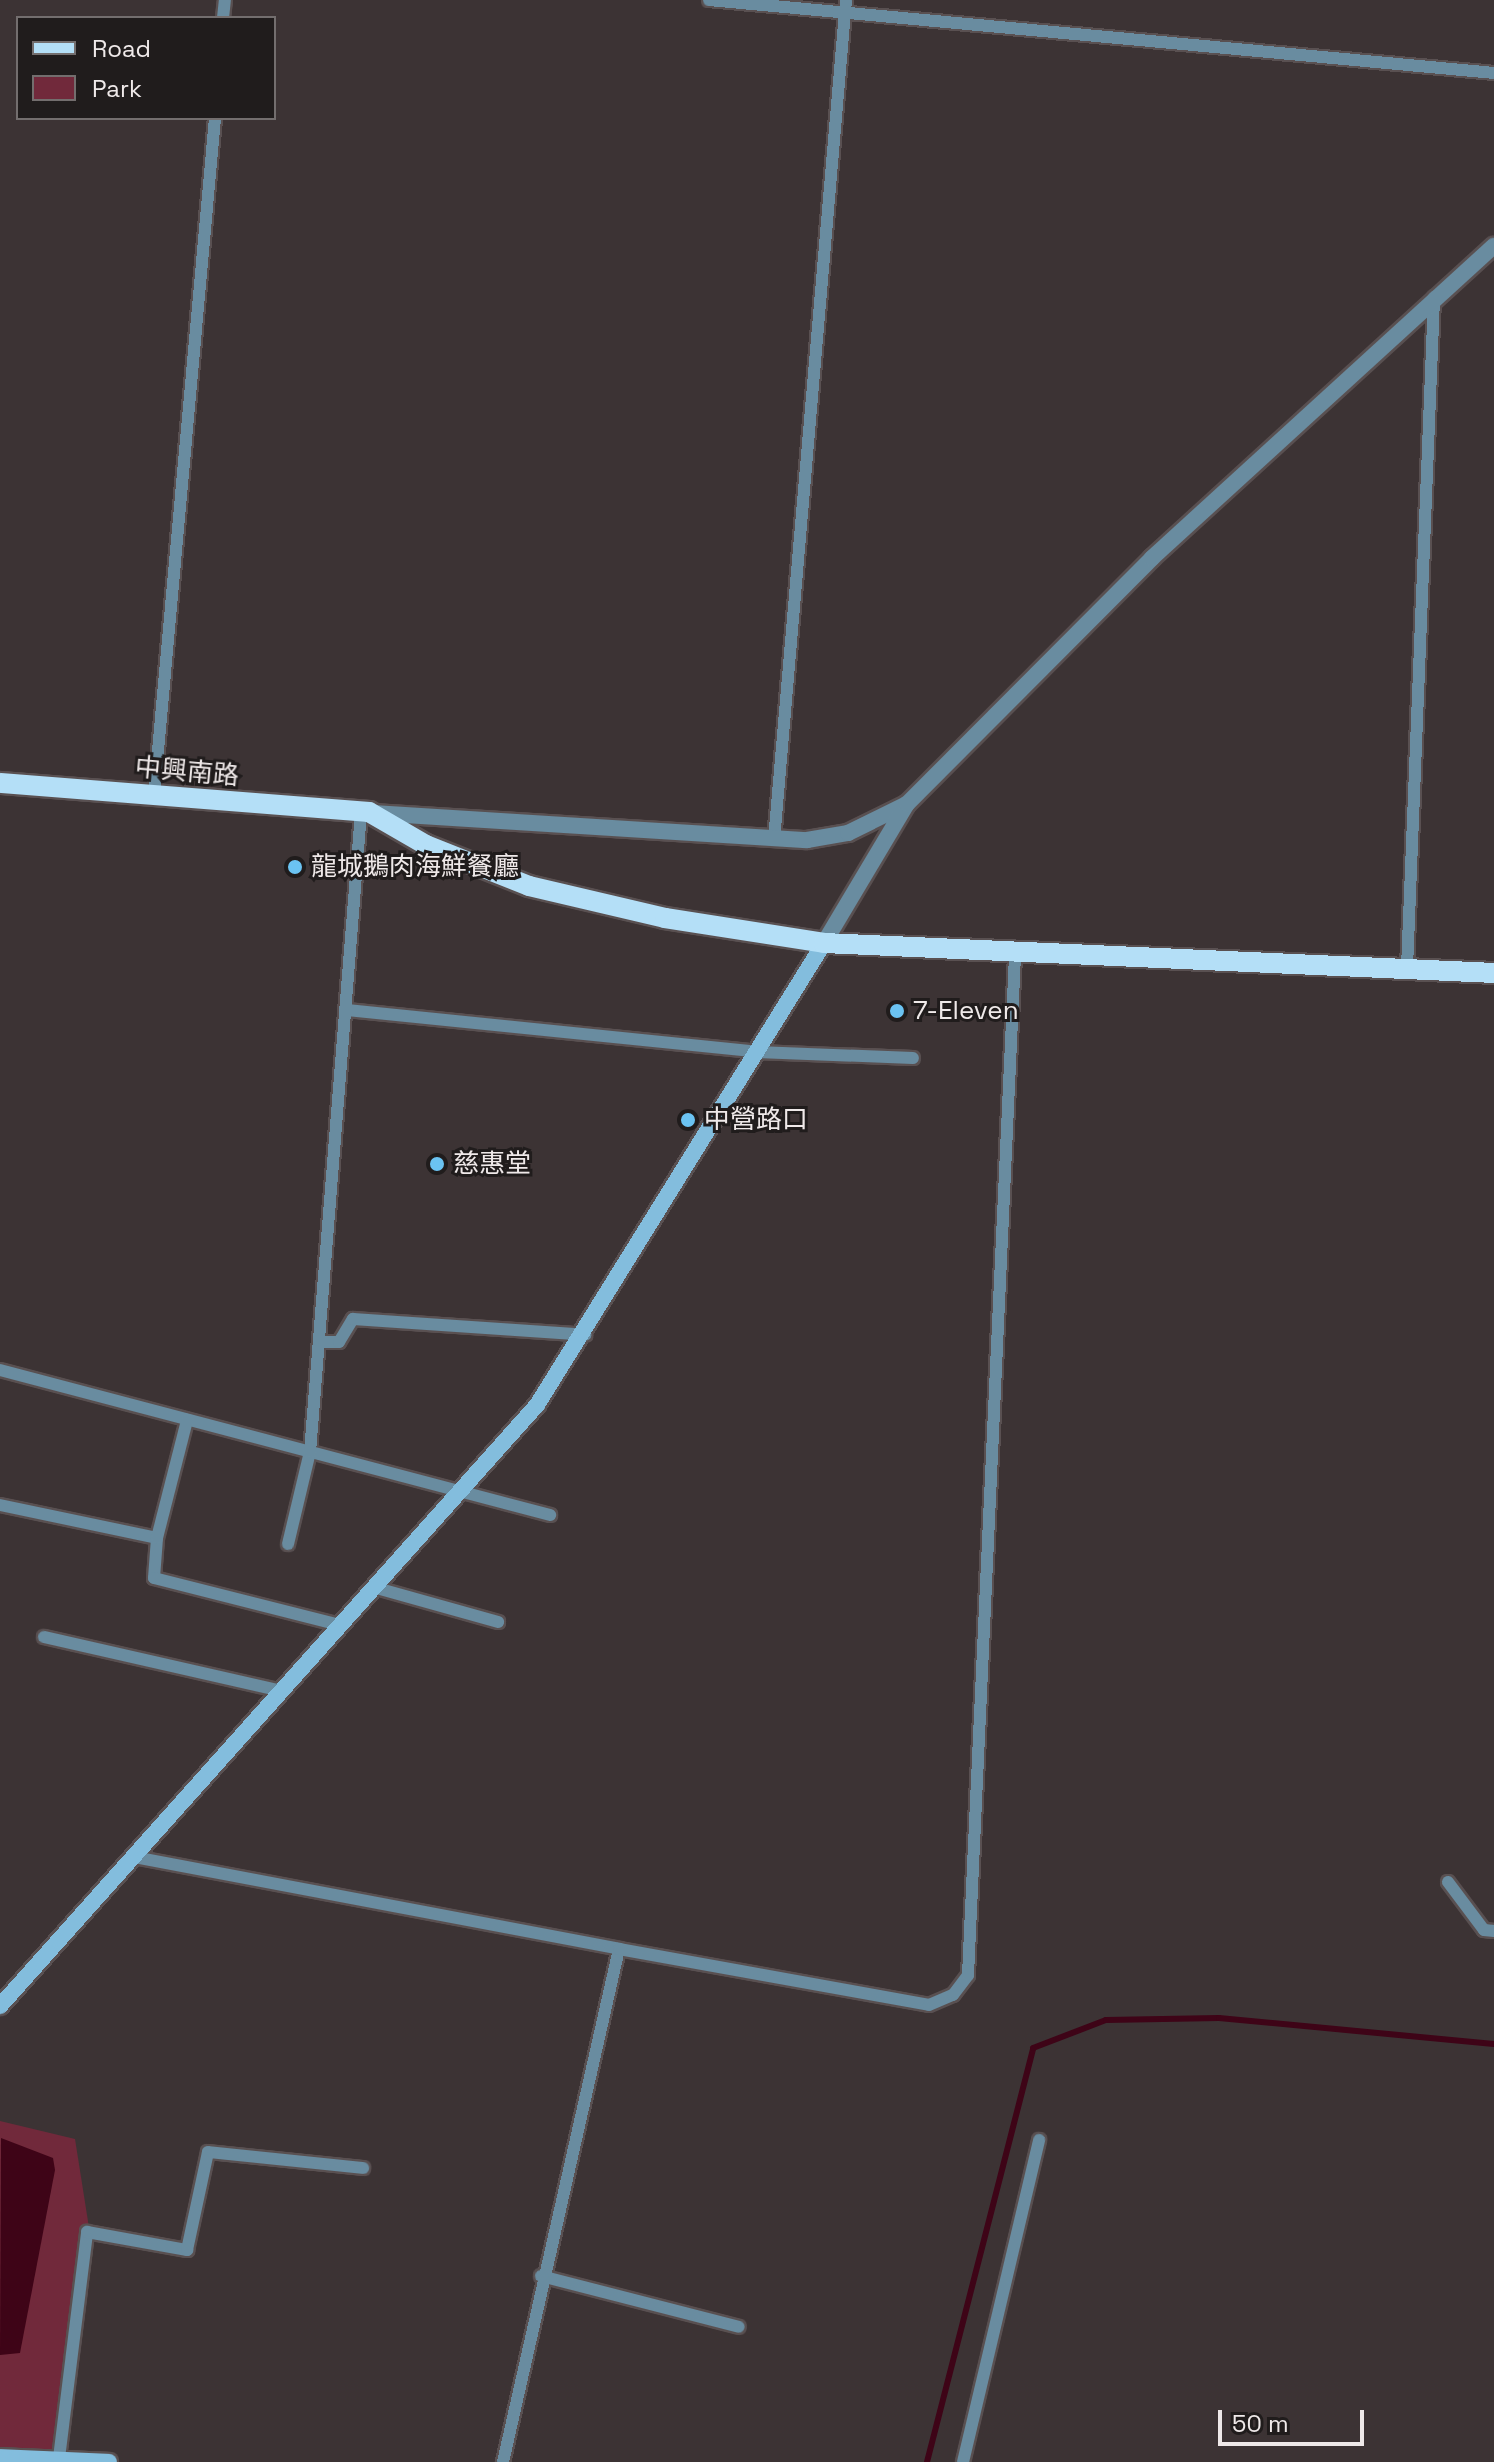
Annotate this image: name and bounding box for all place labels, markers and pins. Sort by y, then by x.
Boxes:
place label: 龍城鵝肉海鮮餐廳 [311,851,519,883]
marker: 龍城鵝肉海鮮餐廳 [286,858,304,876]
place label: 7-Eleven [913,995,1019,1027]
marker: 7-Eleven [888,1002,906,1020]
place label: 中營路口 [704,1104,808,1136]
marker: 中營路口 [679,1111,697,1129]
place label: 慈惠堂 [453,1148,531,1180]
marker: 慈惠堂 [428,1155,446,1173]

